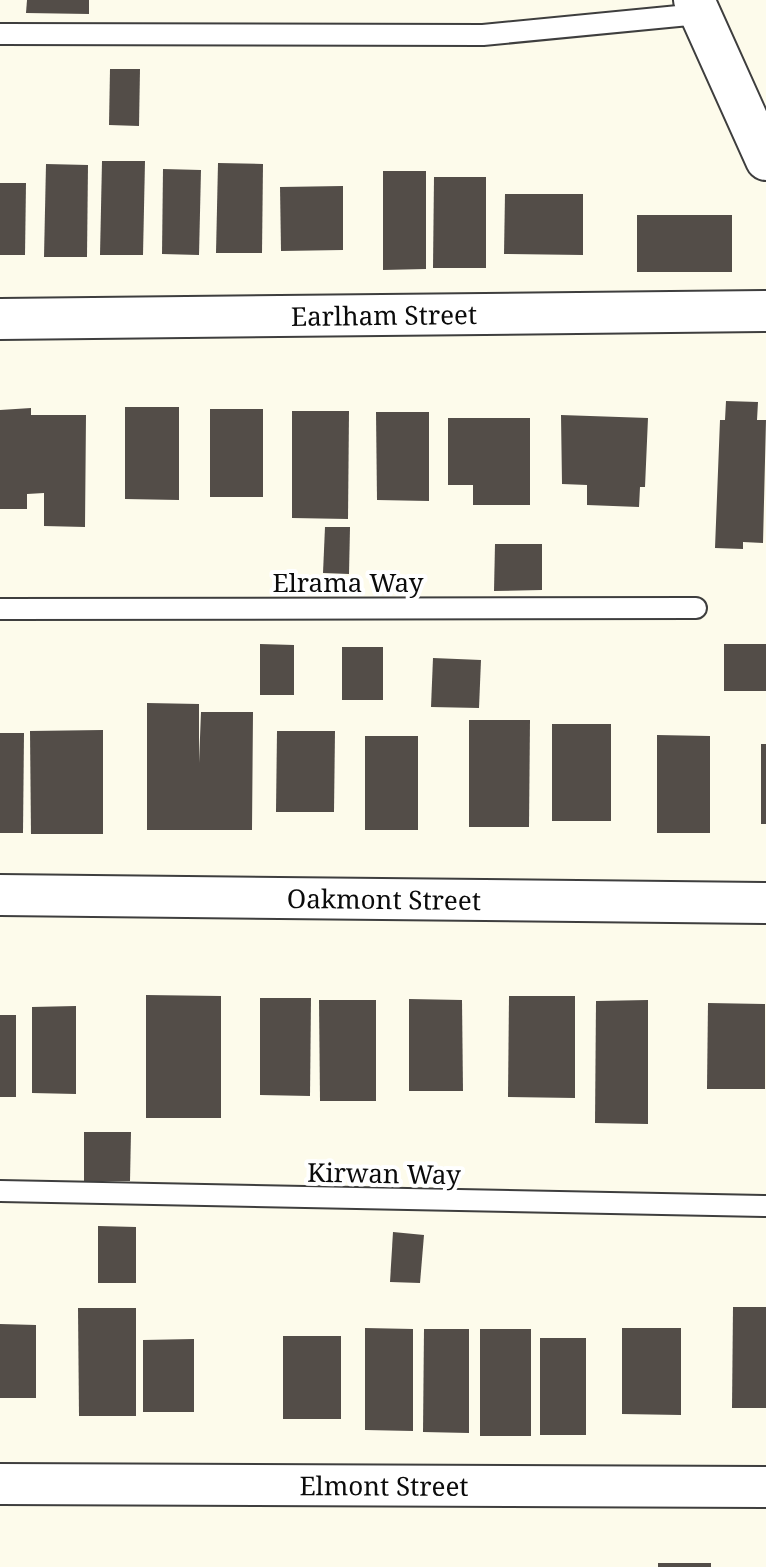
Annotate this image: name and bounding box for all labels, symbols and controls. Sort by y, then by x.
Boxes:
street label: Earlham Street [291,296,477,334]
street label: Elrama Way [273,564,424,600]
street label: Oakmont Street [287,880,481,918]
street label: Kirwan Way [307,1154,461,1192]
street label: Elmont Street [299,1467,469,1504]

